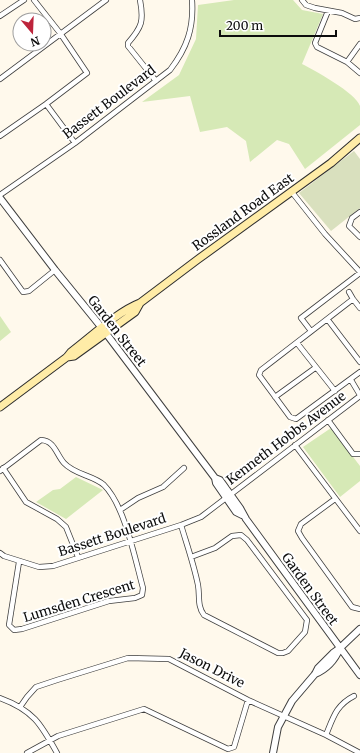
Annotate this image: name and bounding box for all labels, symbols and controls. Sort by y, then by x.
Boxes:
north arrow [12,12,52,52]
scale bar [220,12,336,38]
text: 200 m [226,18,263,33]
text: N [29,33,42,50]
street label: Bassett Boulevard [59,61,159,143]
street label: Rossland Road East [189,169,297,255]
street label: Garden Street [84,292,150,370]
street label: Kenneth Hobbs Avenue [223,387,349,488]
street label: Bassett Boulevard [56,510,168,560]
street label: Garden Street [278,549,342,629]
street label: Lumsden Crescent [21,576,137,626]
street label: Jason Drive [176,644,248,692]

